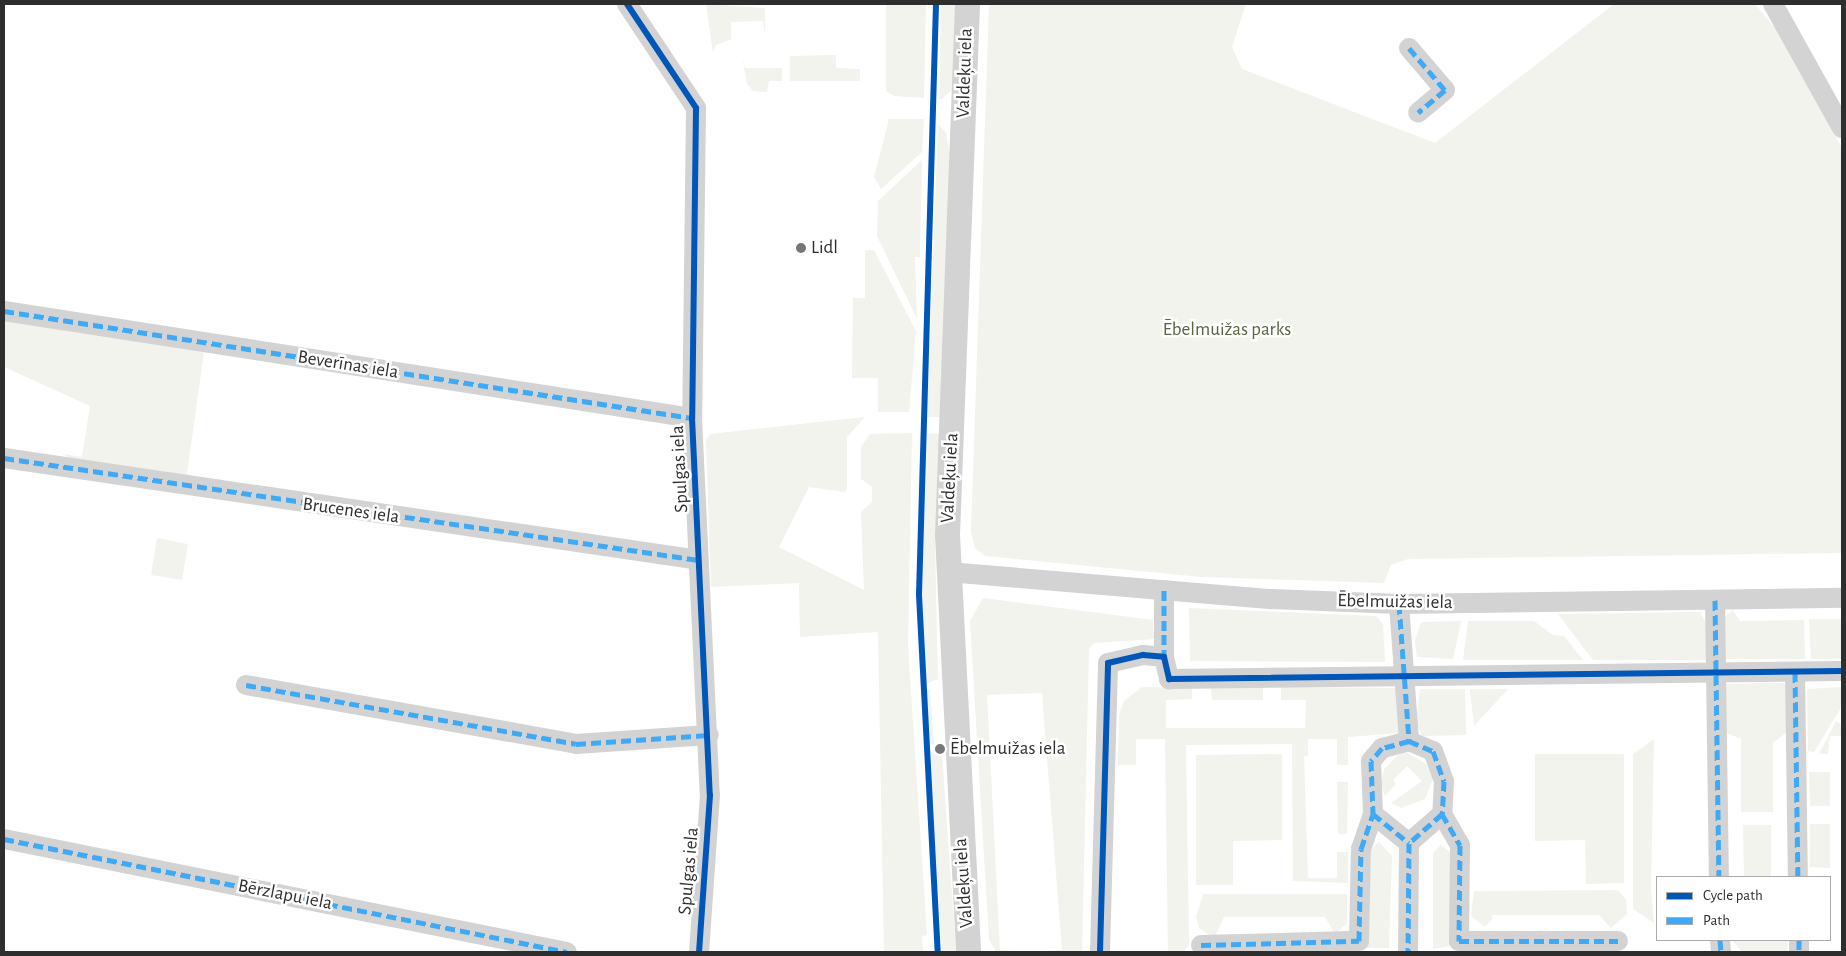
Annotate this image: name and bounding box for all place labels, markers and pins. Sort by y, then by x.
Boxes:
place label: Lidl [811,237,838,259]
marker: Lidl [795,242,807,254]
place label: Ēbelmuižas iela [950,738,1065,760]
marker: Ēbelmuižas iela [934,743,946,755]

